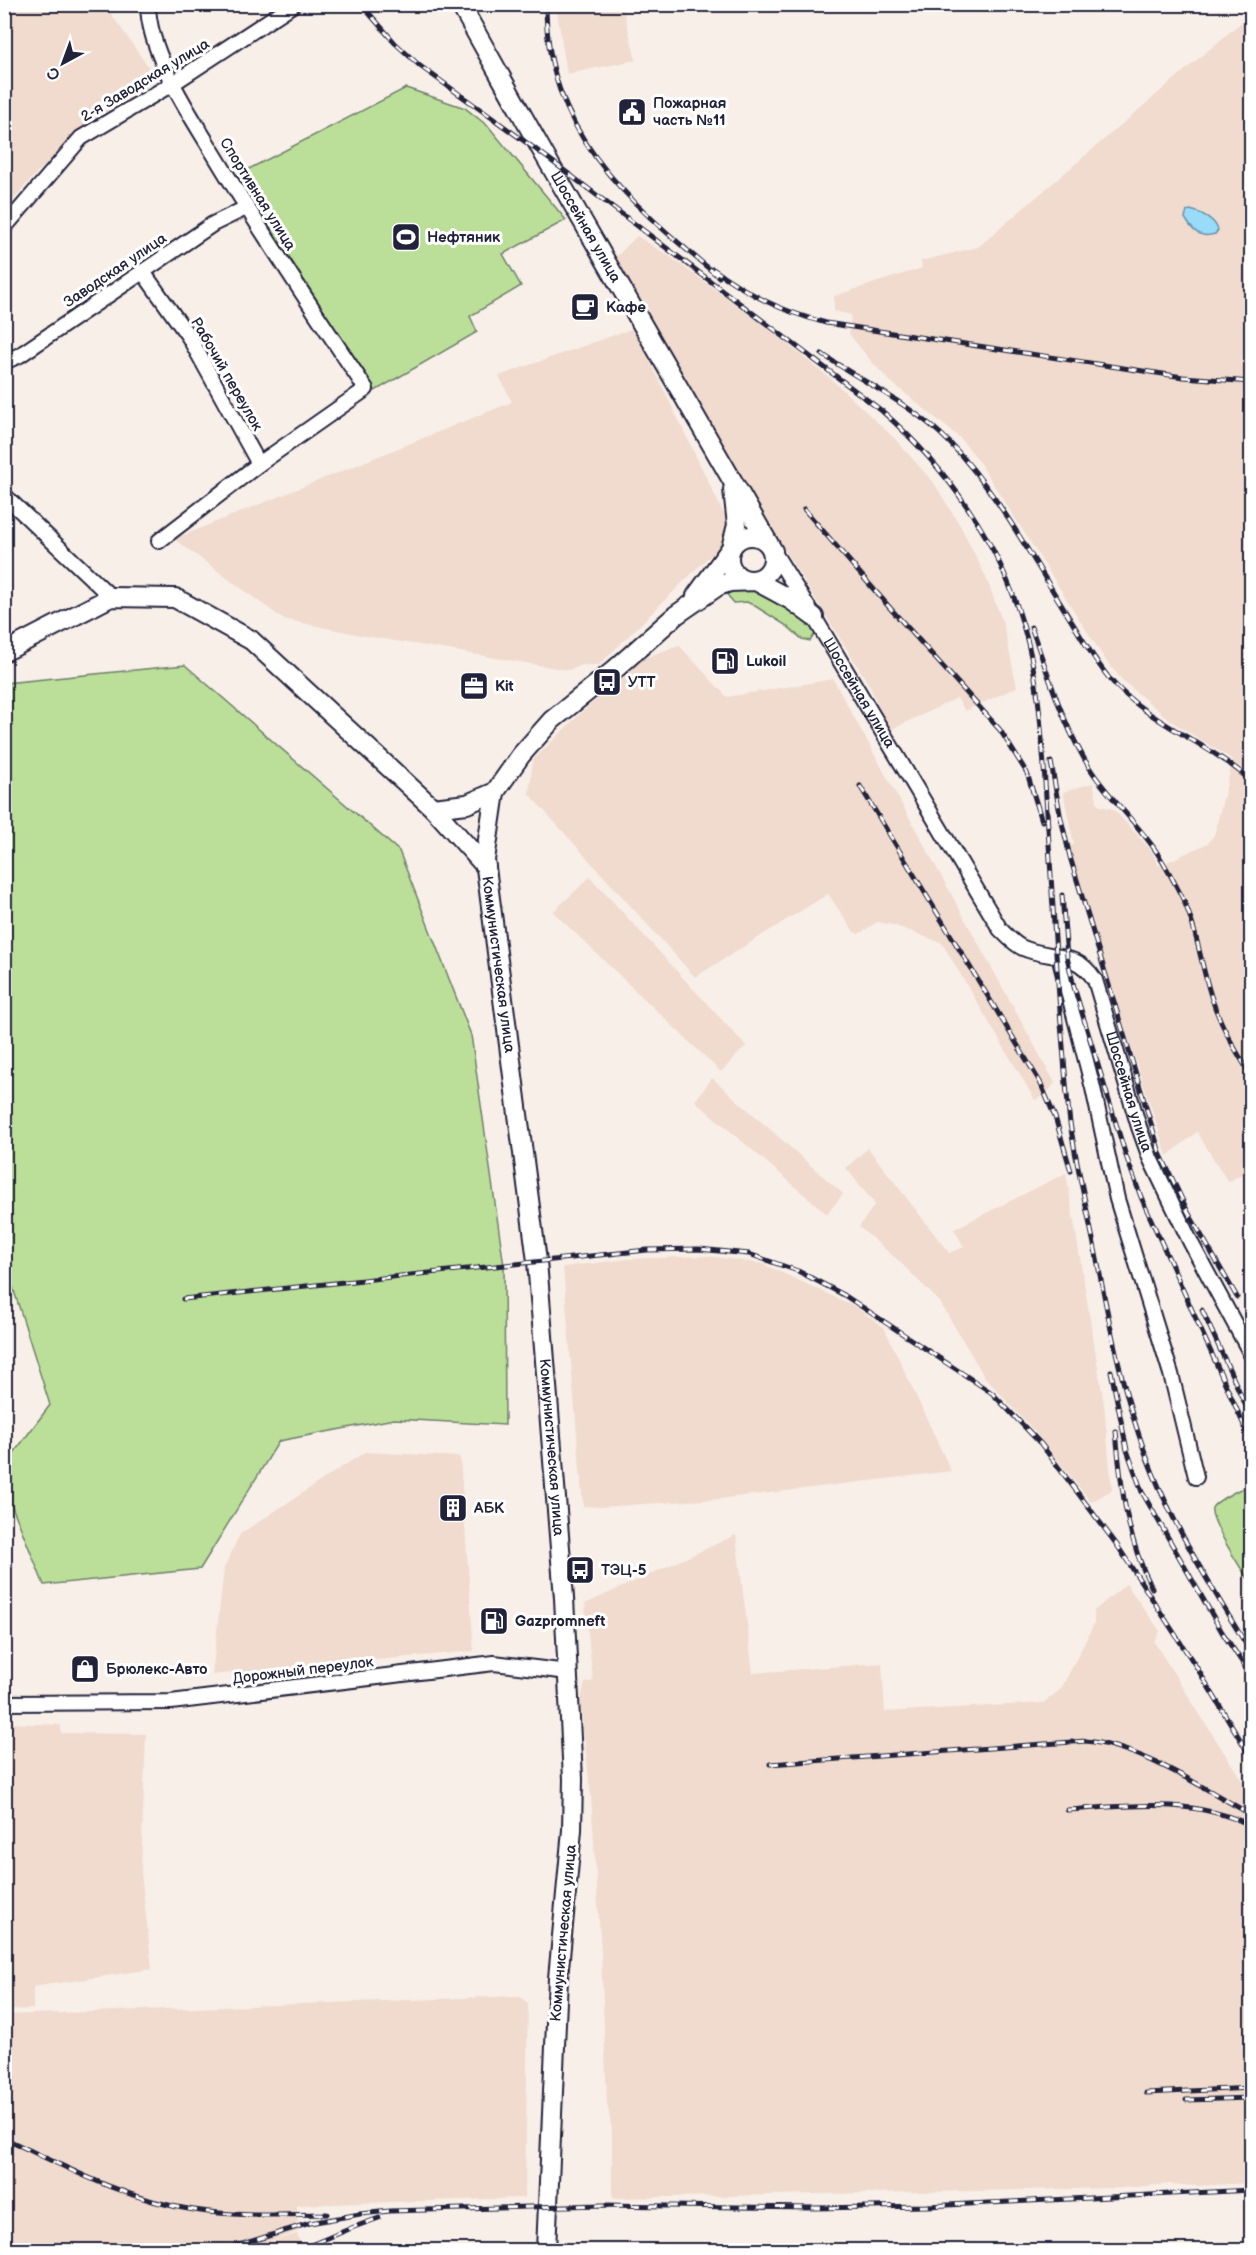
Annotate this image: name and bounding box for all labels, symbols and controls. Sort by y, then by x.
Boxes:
north arrow [33,33,93,93]
street label: 2-я Заводская улица [78,34,213,126]
text: С [44,62,65,84]
place label: Пожарная часть №11 [653,94,726,130]
public building icon: Пожарная часть №11 [616,96,648,128]
street label: Спортивная улица [215,134,300,254]
street label: Шоссейная улица [546,168,625,286]
sports icon: Нефтяник [390,221,422,253]
place label: Нефтяник [427,228,501,247]
street label: Заводская улица [60,229,170,312]
cafe icon: Кафе [569,291,601,323]
place label: Кафе [606,298,646,317]
street label: Рабочий переулок [186,314,267,435]
street label: Шоссейная улица [819,634,899,752]
fuel station icon: Lukoil [709,645,741,677]
place label: Lukoil [746,652,786,671]
bus stop icon: УТТ [591,666,623,698]
office icon: Kit [458,670,490,702]
place label: УТТ [628,673,655,692]
place label: Kit [495,677,514,696]
street label: Коммунистическая улица [477,875,519,1054]
street label: Шоссейная улица [1101,1029,1156,1155]
street label: Коммунистическая улица [535,1358,568,1537]
building icon: АБК [437,1492,469,1524]
place label: АБК [473,1499,505,1518]
bus stop icon: ТЭЦ-5 [564,1554,596,1586]
place label: ТЭЦ-5 [601,1561,647,1580]
fuel station icon: Gazpromneft [478,1605,510,1637]
place label: Gazpromneft [515,1612,605,1631]
street label: Дорожный переулок [231,1652,375,1689]
shop icon: Брюлекс-Авто [69,1653,101,1685]
place label: Брюлекс-Авто [106,1660,208,1679]
street label: Коммунистическая улица [546,1844,581,2022]

